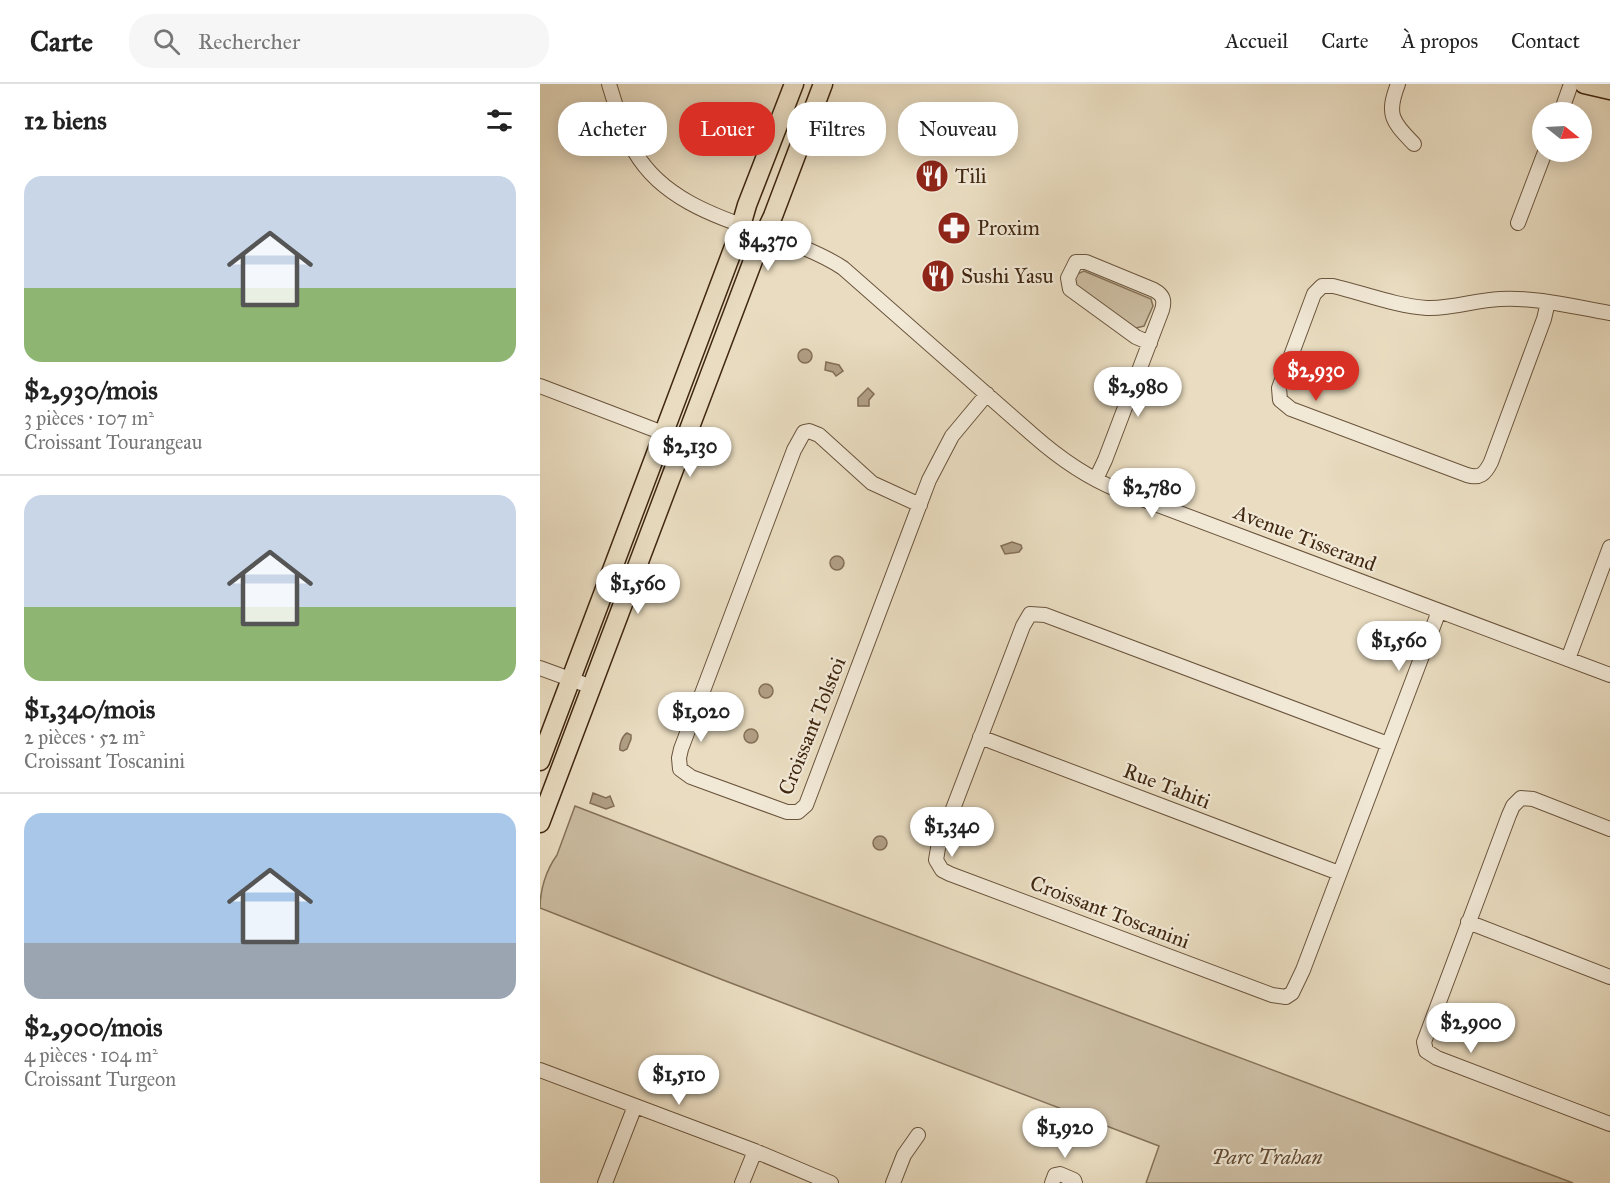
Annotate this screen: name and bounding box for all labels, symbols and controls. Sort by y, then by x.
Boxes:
search box [129,14,549,68]
text: Carte [30,24,93,59]
icon: search [150,25,183,58]
text: Rechercher [198,28,300,55]
text: Accueil [1225,28,1288,54]
text: Carte [1321,28,1369,54]
text: À propos [1402,28,1478,54]
text: Contact [1511,28,1580,54]
chip: Acheter [558,102,667,156]
chip: Louer [679,102,775,156]
chip: Filtres [787,102,886,156]
chip: Nouveau [898,102,1018,156]
north arrow [1532,102,1592,162]
map controls [1532,102,1592,162]
text: 12 biens [24,104,107,136]
icon: filters [483,104,516,137]
restaurant icon: Tili [914,158,950,194]
place label: Tili [955,163,987,189]
pharmacy icon: Proxim [936,210,972,246]
icon: home [216,215,324,323]
place label: Proxim [977,215,1040,241]
pin: $4,370 [719,221,817,272]
text: $4,370 [738,228,798,252]
restaurant icon: Sushi Yasu [920,258,956,294]
place label: Sushi Yasu [961,263,1054,289]
pin: $2,930 [1267,351,1365,402]
text: $2,930 [1287,358,1345,382]
pin: $2,980 [1089,367,1187,418]
text: $2,930/mois [24,374,158,406]
text: $2,980 [1108,374,1168,398]
text: 3 pièces · 107 m² [24,406,154,430]
pin: $2,130 [641,427,739,478]
text: Croissant Tourangeau [24,430,202,454]
text: $2,130 [663,434,718,458]
pin: $2,780 [1103,468,1201,519]
text: $2,780 [1122,475,1182,499]
street label: Avenue Tisserand [1229,499,1380,577]
icon: home [216,534,324,642]
pin: $1,560 [589,564,687,615]
text: $1,560 [610,571,666,595]
pin: $1,560 [1350,621,1448,672]
text: $1,560 [1371,628,1427,652]
street label: Croissant Tolstoi [772,653,852,799]
pin: $1,020 [652,692,750,743]
text: $1,340/mois [24,693,155,725]
text: $1,020 [672,699,730,723]
text: 2 pièces · 52 m² [24,725,145,749]
text: Croissant Toscanini [24,749,185,773]
street label: Rue Tahiti [1120,757,1215,815]
pin: $1,340 [903,807,1001,858]
text: $1,340 [924,814,980,838]
icon: home [216,852,324,960]
street label: Croissant Toscanini [1026,870,1194,955]
pin: $2,900 [1422,1003,1520,1054]
text: $2,900 [1440,1010,1502,1034]
text: $2,900/mois [24,1011,162,1043]
text: 4 pièces · 104 m² [24,1043,158,1067]
pin: $1,510 [630,1055,728,1106]
text: $1,510 [652,1062,706,1086]
text: Croissant Turgeon [24,1067,176,1091]
pin: $1,920 [1016,1108,1114,1159]
text: $1,920 [1036,1115,1094,1139]
park label: Parc Trahan [1212,1144,1322,1170]

